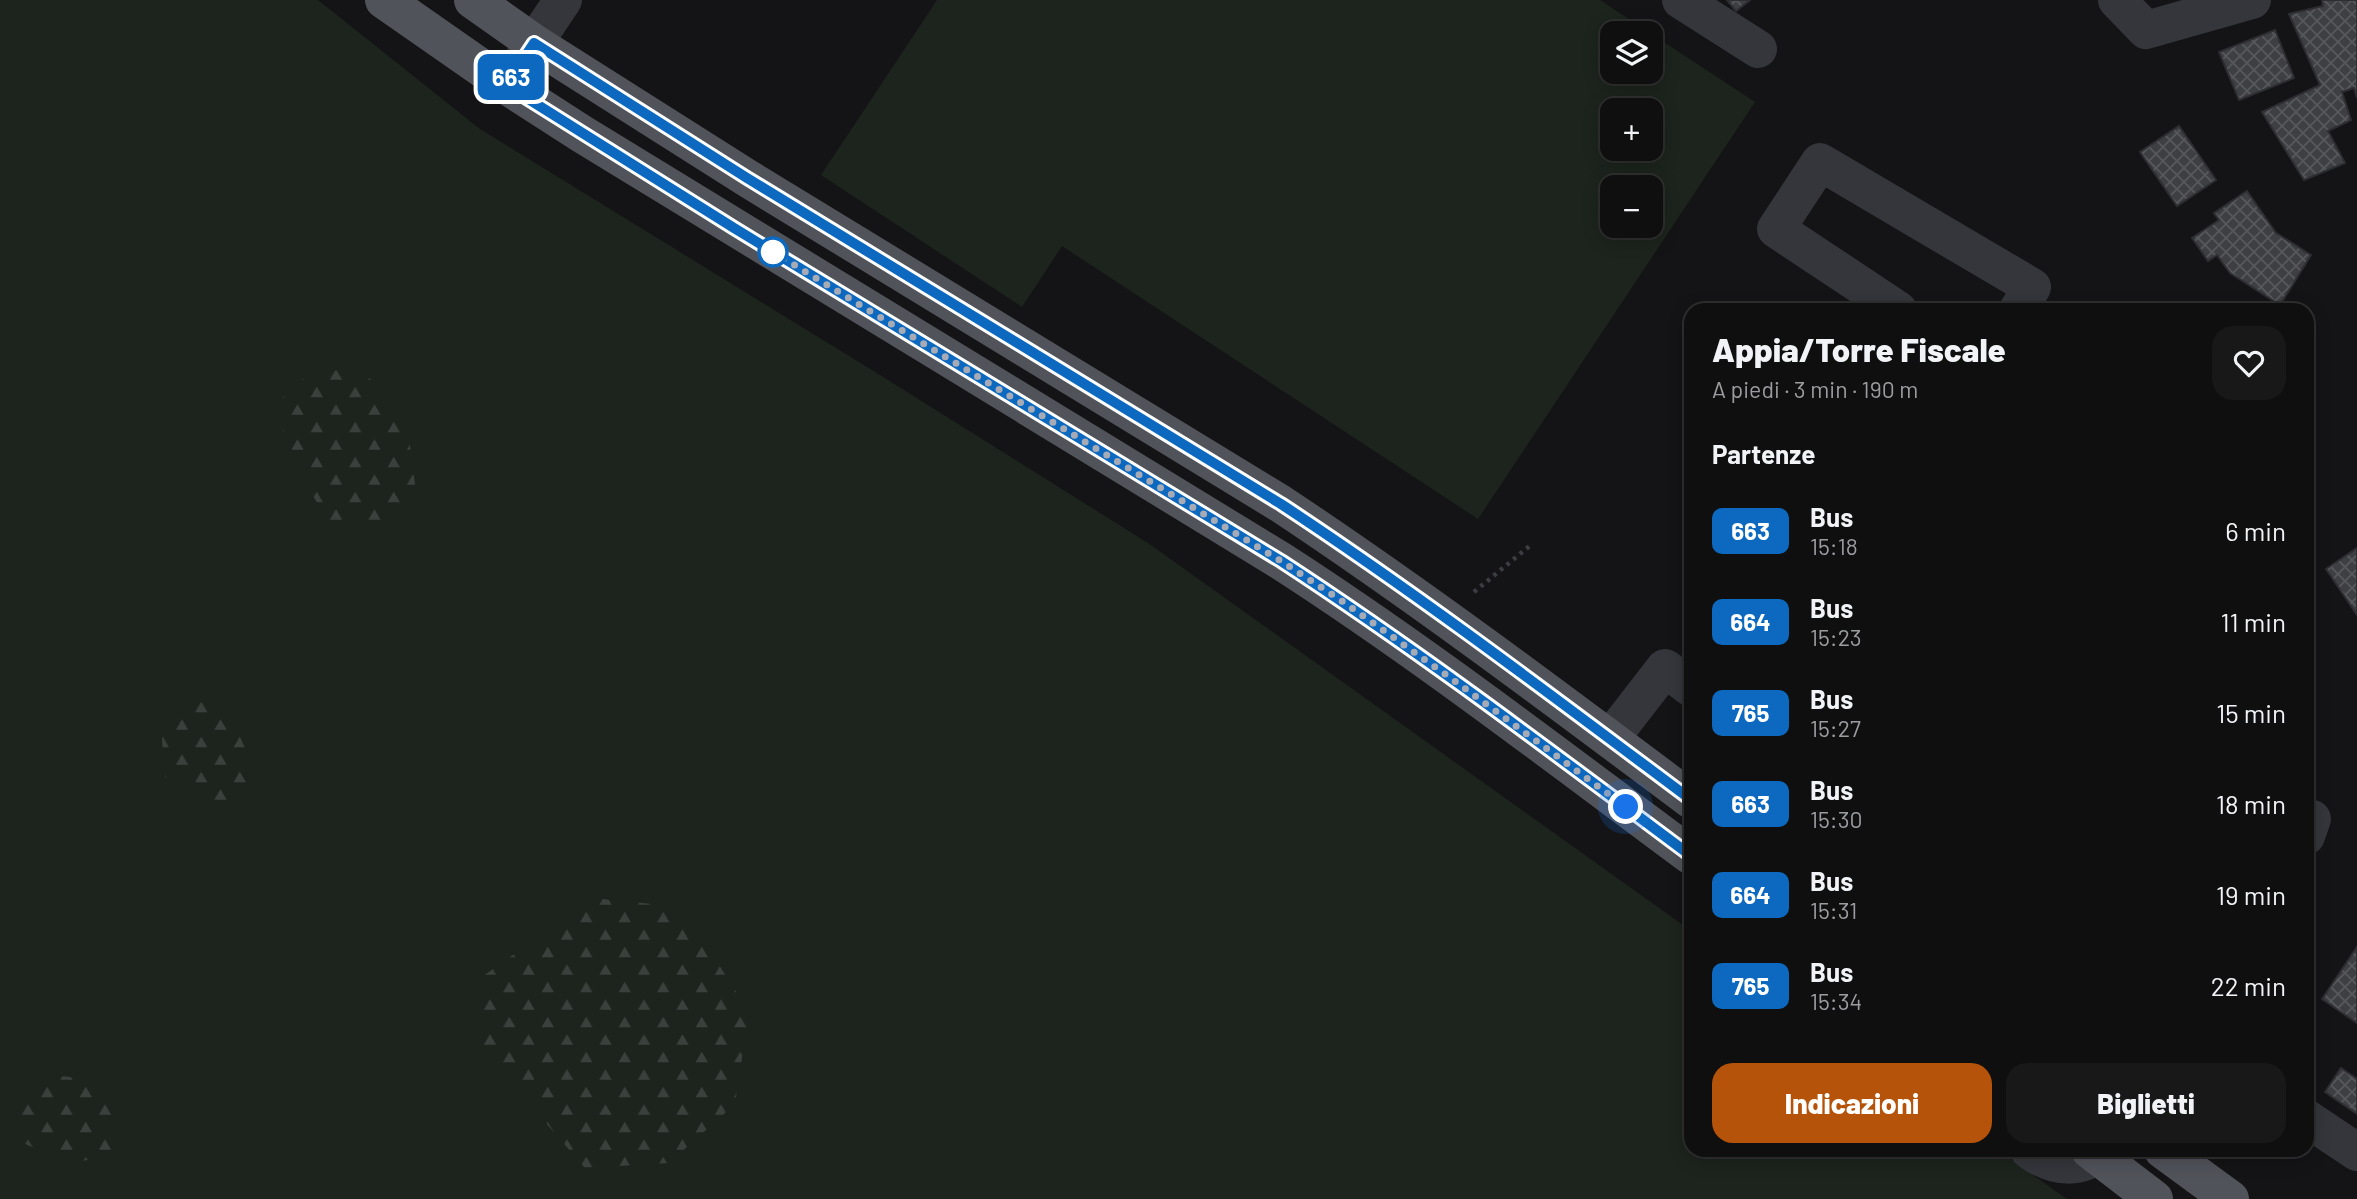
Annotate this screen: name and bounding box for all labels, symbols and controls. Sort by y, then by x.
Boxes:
map controls [1600,21,1663,238]
button: layers [1600,21,1663,84]
line badge: 663 [471,54,551,100]
text: 663 [492,62,530,91]
button: + [1600,98,1663,161]
button: − [1600,175,1663,238]
unlabelled marker [758,237,788,267]
button: heart [2212,326,2286,400]
text: Appia/Torre Fiscale [1712,329,2006,369]
text: A piedi · 3 min · 190 m [1712,375,1918,403]
text: Partenze [1712,438,1815,469]
text: Bus [1810,501,1853,532]
text: 6 min [2225,515,2286,546]
text: 663 [1731,516,1770,545]
text: 15:18 [1810,532,1858,560]
text: Bus [1810,592,1853,623]
text: 11 min [2220,606,2286,637]
text: 664 [1730,607,1771,636]
text: 15:23 [1810,623,1862,651]
text: Bus [1810,683,1853,714]
text: 15 min [2216,697,2286,728]
text: 765 [1732,698,1769,727]
text: 15:27 [1810,714,1861,742]
text: Bus [1810,774,1853,805]
text: 18 min [2216,788,2286,819]
your location [1608,789,1643,824]
text: 663 [1731,789,1770,818]
text: 15:30 [1810,805,1863,833]
text: Bus [1810,865,1853,896]
text: 19 min [2216,879,2286,910]
text: 664 [1730,880,1771,909]
text: 15:31 [1810,896,1857,924]
text: Bus [1810,956,1853,987]
text: 22 min [2211,970,2286,1001]
text: 765 [1732,971,1769,1000]
text: 15:34 [1810,987,1862,1015]
button: Indicazioni [1712,1063,1992,1143]
button: Biglietti [2006,1063,2286,1143]

